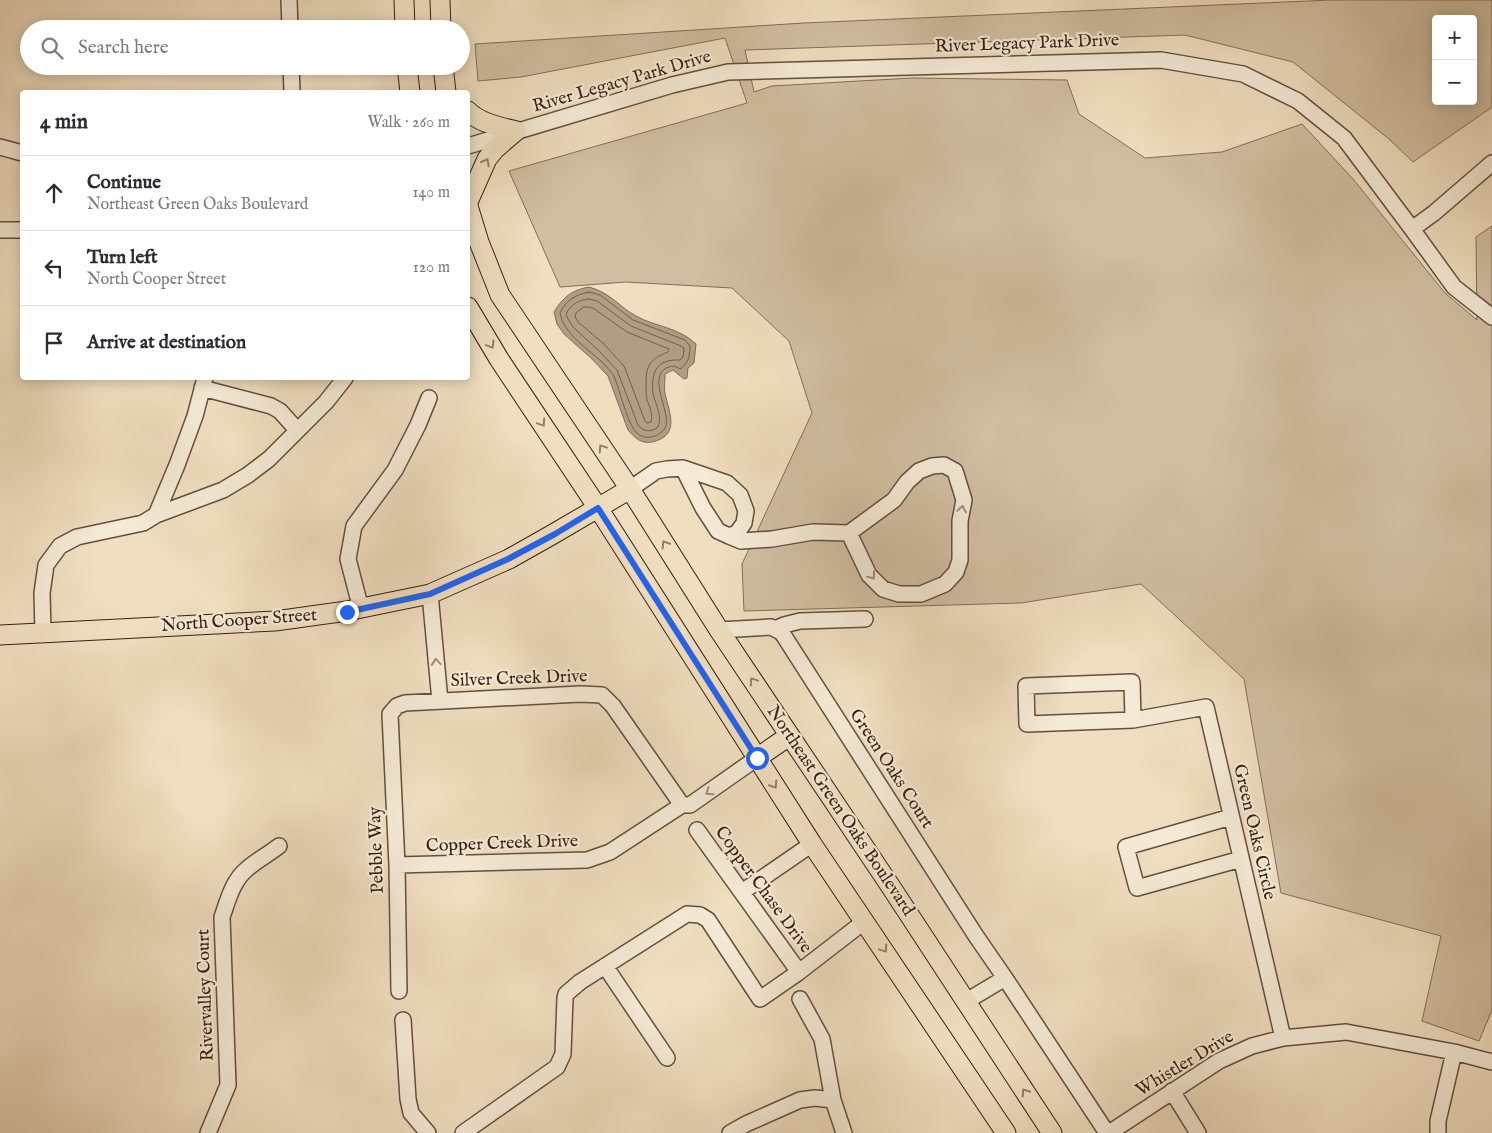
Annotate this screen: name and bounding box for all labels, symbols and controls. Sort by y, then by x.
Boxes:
map controls [1432,15,1477,105]
button: + [1432,15,1477,60]
search box [20,20,470,75]
street label: River Legacy Park Drive [934,29,1120,59]
icon: search [38,34,66,62]
text: Search here [78,36,169,60]
street label: River Legacy Park Drive [530,46,714,118]
button: − [1432,60,1477,105]
text: 4 min [40,109,88,136]
text: Walk · 260 m [367,113,450,133]
one-way arrow [480,158,490,167]
text: Continue [87,171,161,195]
icon: ahead [40,179,68,207]
text: 140 m [412,183,450,203]
text: Northeast Green Oaks Boulevard [87,195,308,215]
text: Turn left [87,246,158,270]
icon: left [40,254,68,282]
text: 120 m [413,258,450,278]
text: North Cooper Street [87,270,226,290]
icon: arrive [40,329,68,357]
text: Arrive at destination [87,331,246,355]
one-way arrow [484,340,494,349]
one-way arrow [536,418,545,427]
one-way arrow [599,444,609,453]
one-way arrow [957,504,967,513]
one-way arrow [662,540,671,549]
one-way arrow [866,570,875,580]
route end [336,601,359,624]
street label: North Cooper Street [160,604,318,638]
one-way arrow [431,658,442,666]
street label: Silver Creek Drive [450,665,588,693]
one-way arrow [749,677,759,686]
street label: Northeast Green Oaks Boulevard [761,701,919,921]
street label: Green Oaks Court [844,705,938,833]
route start [746,747,769,770]
street label: Green Oaks Circle [1227,762,1281,902]
one-way arrow [768,779,777,789]
one-way arrow [705,786,715,795]
street label: Pebble Way [364,806,390,894]
street label: Copper Chase Drive [709,822,817,958]
street label: Copper Creek Drive [425,830,579,858]
street label: Rivervalley Court [192,929,220,1061]
one-way arrow [877,944,887,953]
street label: Whistler Drive [1132,1026,1238,1102]
one-way arrow [1022,1089,1031,1098]

